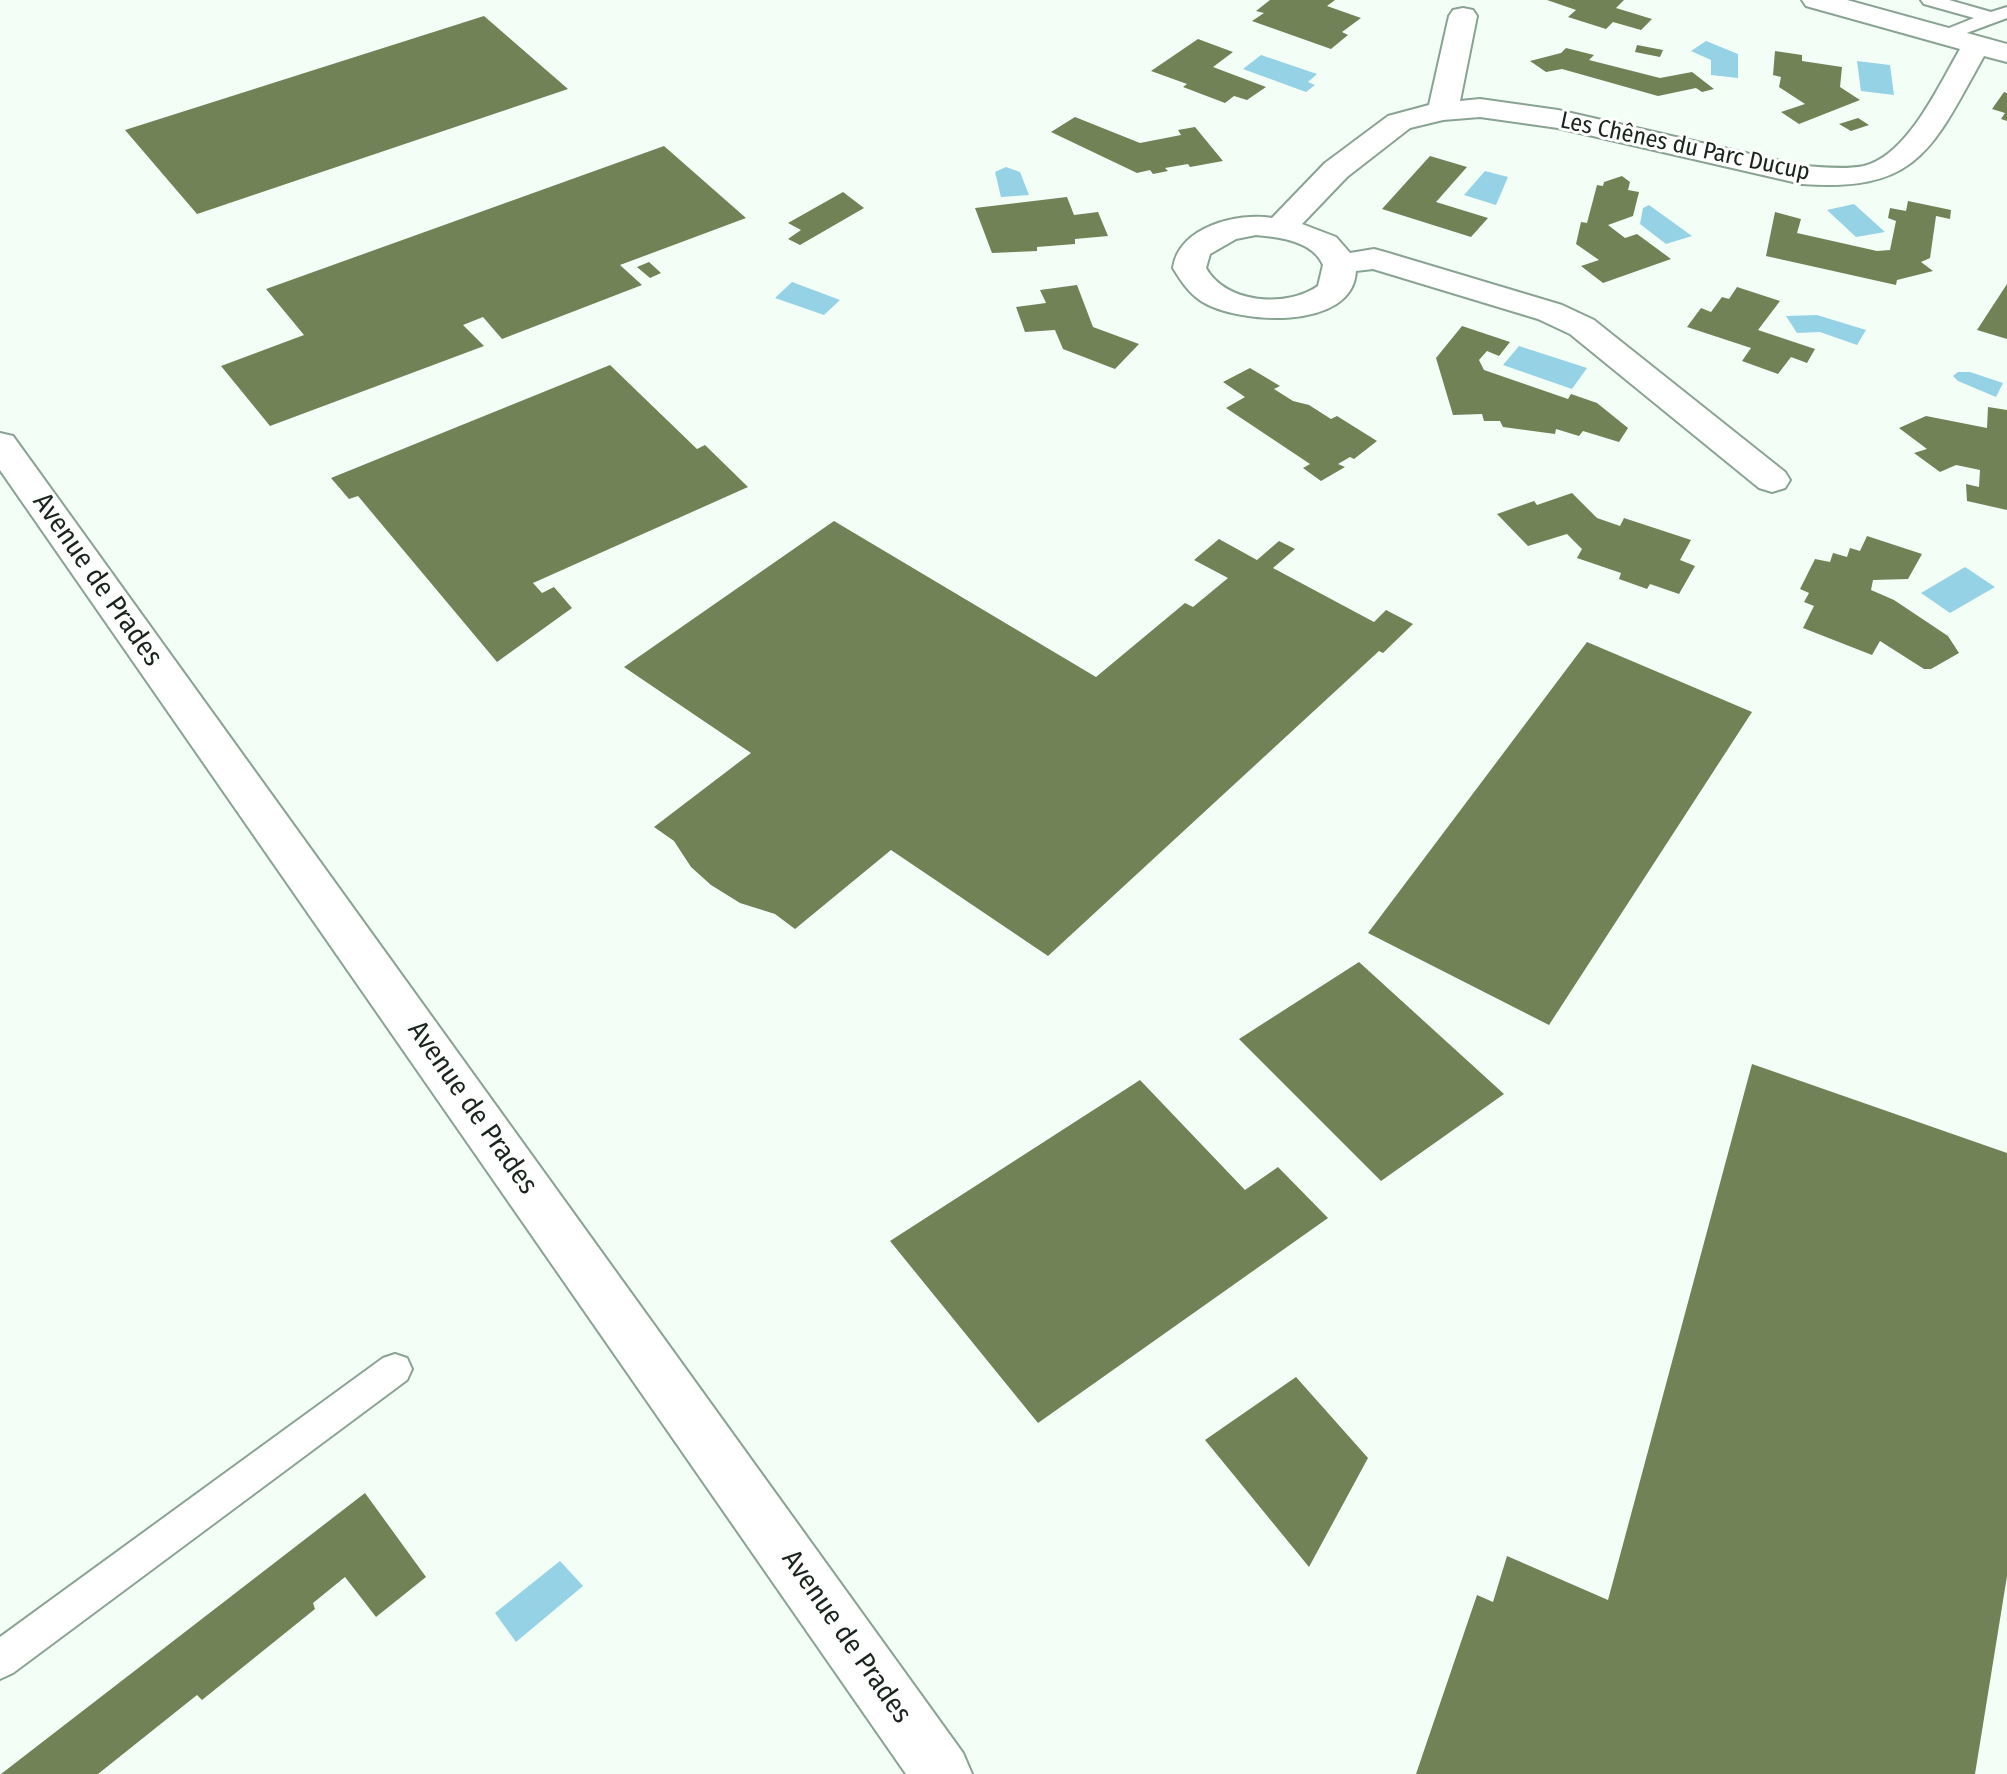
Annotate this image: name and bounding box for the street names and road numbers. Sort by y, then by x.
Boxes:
street label: Les Chênes du Parc Ducup [1558,106,1812,188]
street label: Avenue de Prades [25,487,169,673]
street label: Avenue de Prades [400,1015,544,1201]
street label: Avenue de Prades [774,1544,918,1730]

